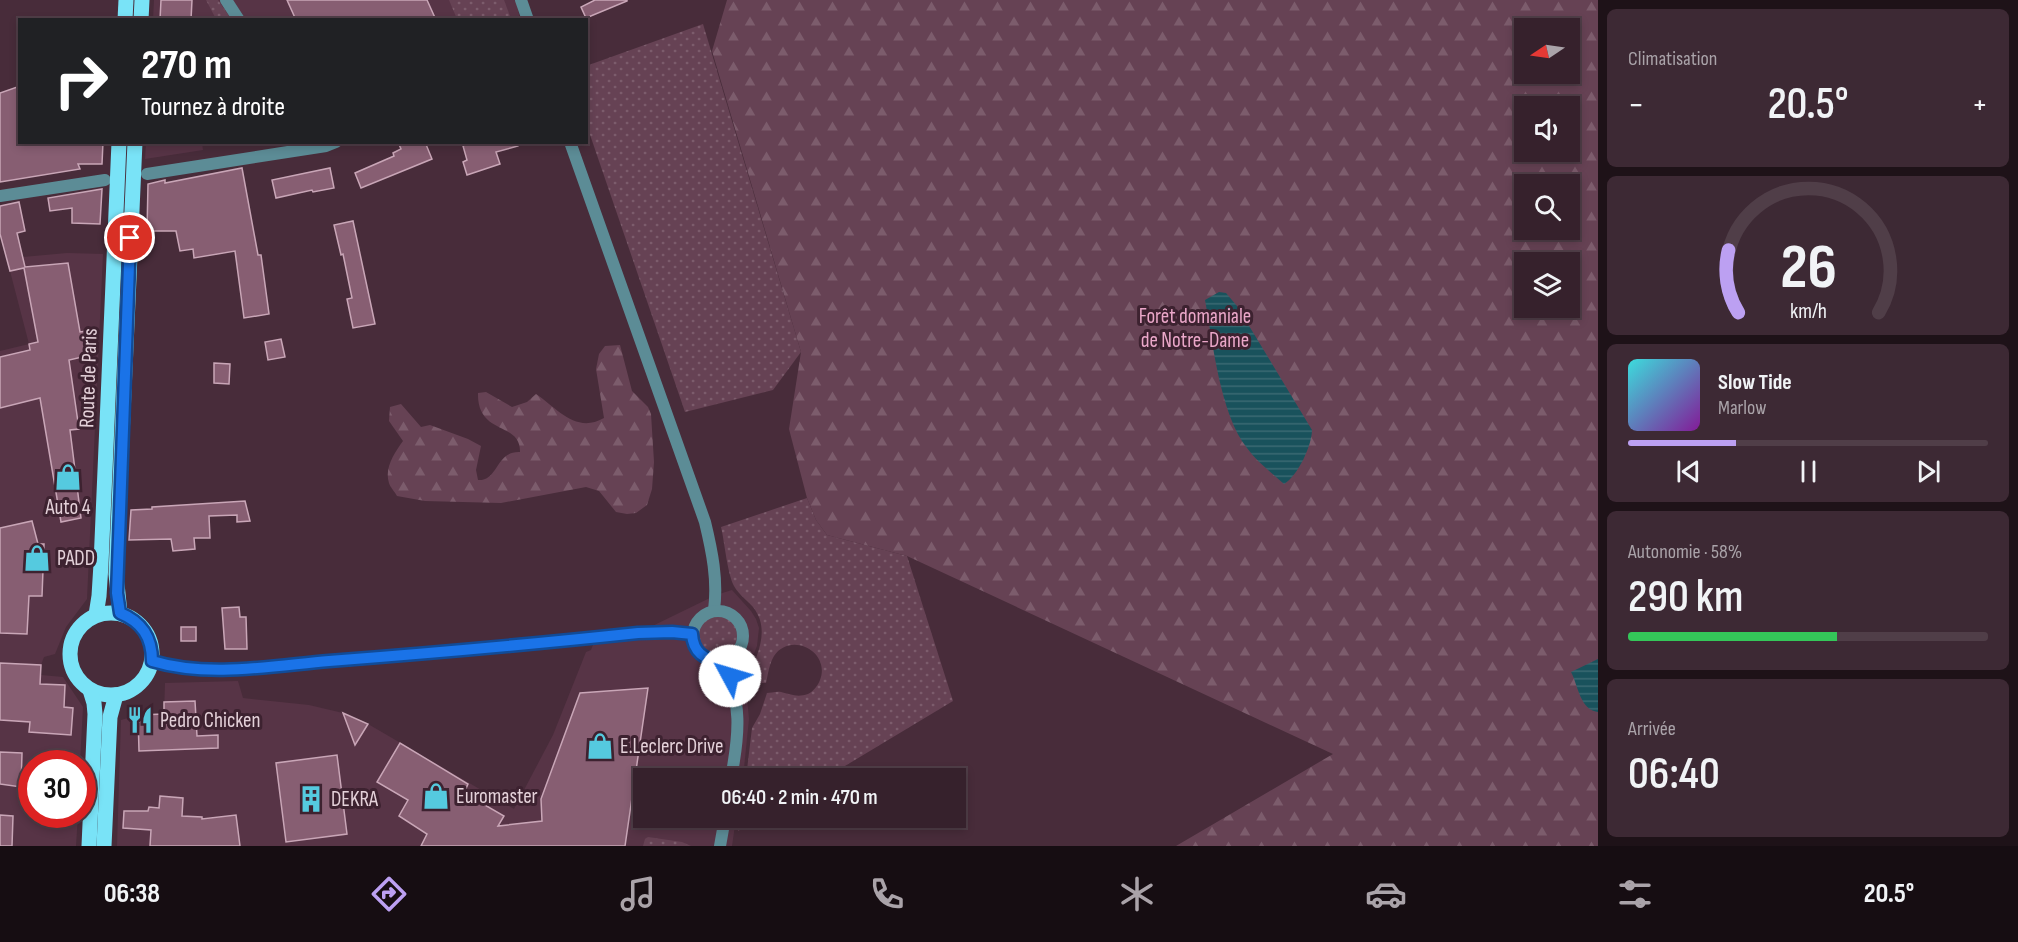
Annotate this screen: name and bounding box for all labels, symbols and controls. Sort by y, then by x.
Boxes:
north arrow [1514,18,1580,84]
map controls [1514,18,1580,318]
text: 270 m [141,40,232,91]
icon: right [42,42,120,120]
text: Climatisation [1628,47,1717,71]
text: 20.5° [1767,77,1849,132]
text: − [1628,85,1644,125]
text: + [1972,85,1988,125]
text: Tournez à droite [141,91,285,123]
button: sound [1514,96,1580,162]
button: search [1514,174,1580,240]
pin [104,212,155,263]
icon: arrive [113,221,146,254]
text: 26 [1780,231,1836,306]
button: layers [1514,252,1580,318]
text: km/h [1789,299,1827,324]
park label: Forêt domaniale de Notre-Dame [1139,304,1251,353]
street label: Route de Paris [74,328,103,428]
text: Slow Tide [1718,369,1792,396]
text: Marlow [1718,396,1766,420]
icon: previous [1672,455,1705,488]
icon: pause [1792,455,1825,488]
icon: next [1912,455,1945,488]
shop icon: Auto 4 [53,462,83,492]
place label: Auto 4 [45,495,91,520]
text: Autonomie · 58% [1628,540,1742,564]
shop icon: PADD [22,543,52,573]
place label: PADD [57,546,95,571]
text: 290 km [1628,570,1744,625]
position arrow [698,644,762,708]
restaurant icon: Pedro Chicken [125,705,155,735]
place label: Pedro Chicken [160,708,260,733]
text: Arrivée [1628,717,1676,741]
shop icon: E.Leclerc Drive [585,731,615,761]
place label: E.Leclerc Drive [620,734,723,759]
text: 06:40 [1628,747,1720,802]
speed limit sign: 30 [18,750,96,828]
shop icon: Euromaster [421,781,451,811]
building icon: DEKRA [296,784,326,814]
place label: Euromaster [456,784,538,809]
text: 06:40 · 2 min · 470 m [721,784,878,811]
place label: DEKRA [331,787,379,812]
icon: directions [368,873,410,915]
icon: music [617,873,659,915]
icon: phone [866,873,908,915]
icon: climate [1116,873,1158,915]
icon: car [1365,873,1407,915]
icon: filters [1614,873,1656,915]
text: 06:38 [104,878,160,910]
text: 20.5° [1864,878,1914,910]

